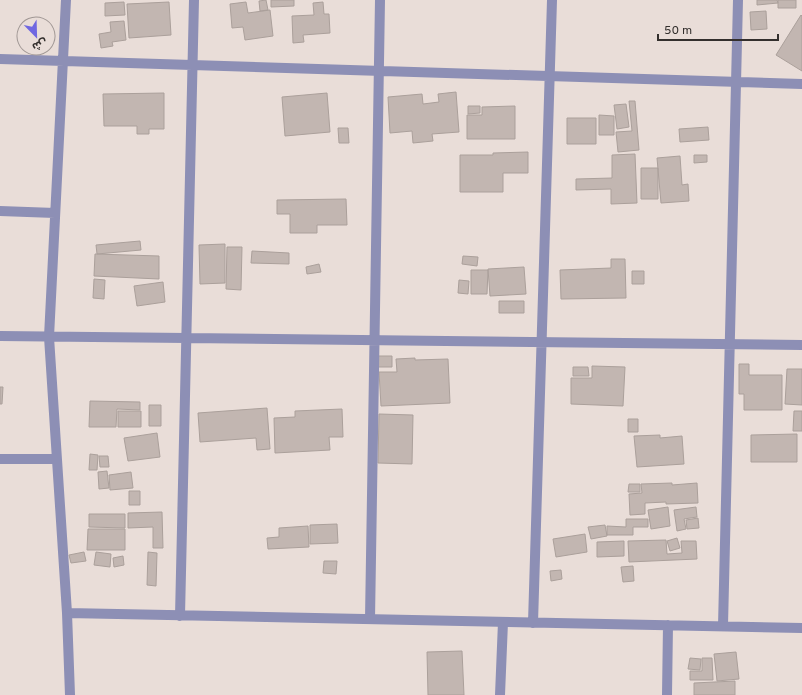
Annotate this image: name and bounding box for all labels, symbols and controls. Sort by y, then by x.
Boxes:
north arrow [16,16,56,56]
scale bar [658,16,778,42]
text: 50 m [664,23,692,39]
text: ش [30,35,49,54]

